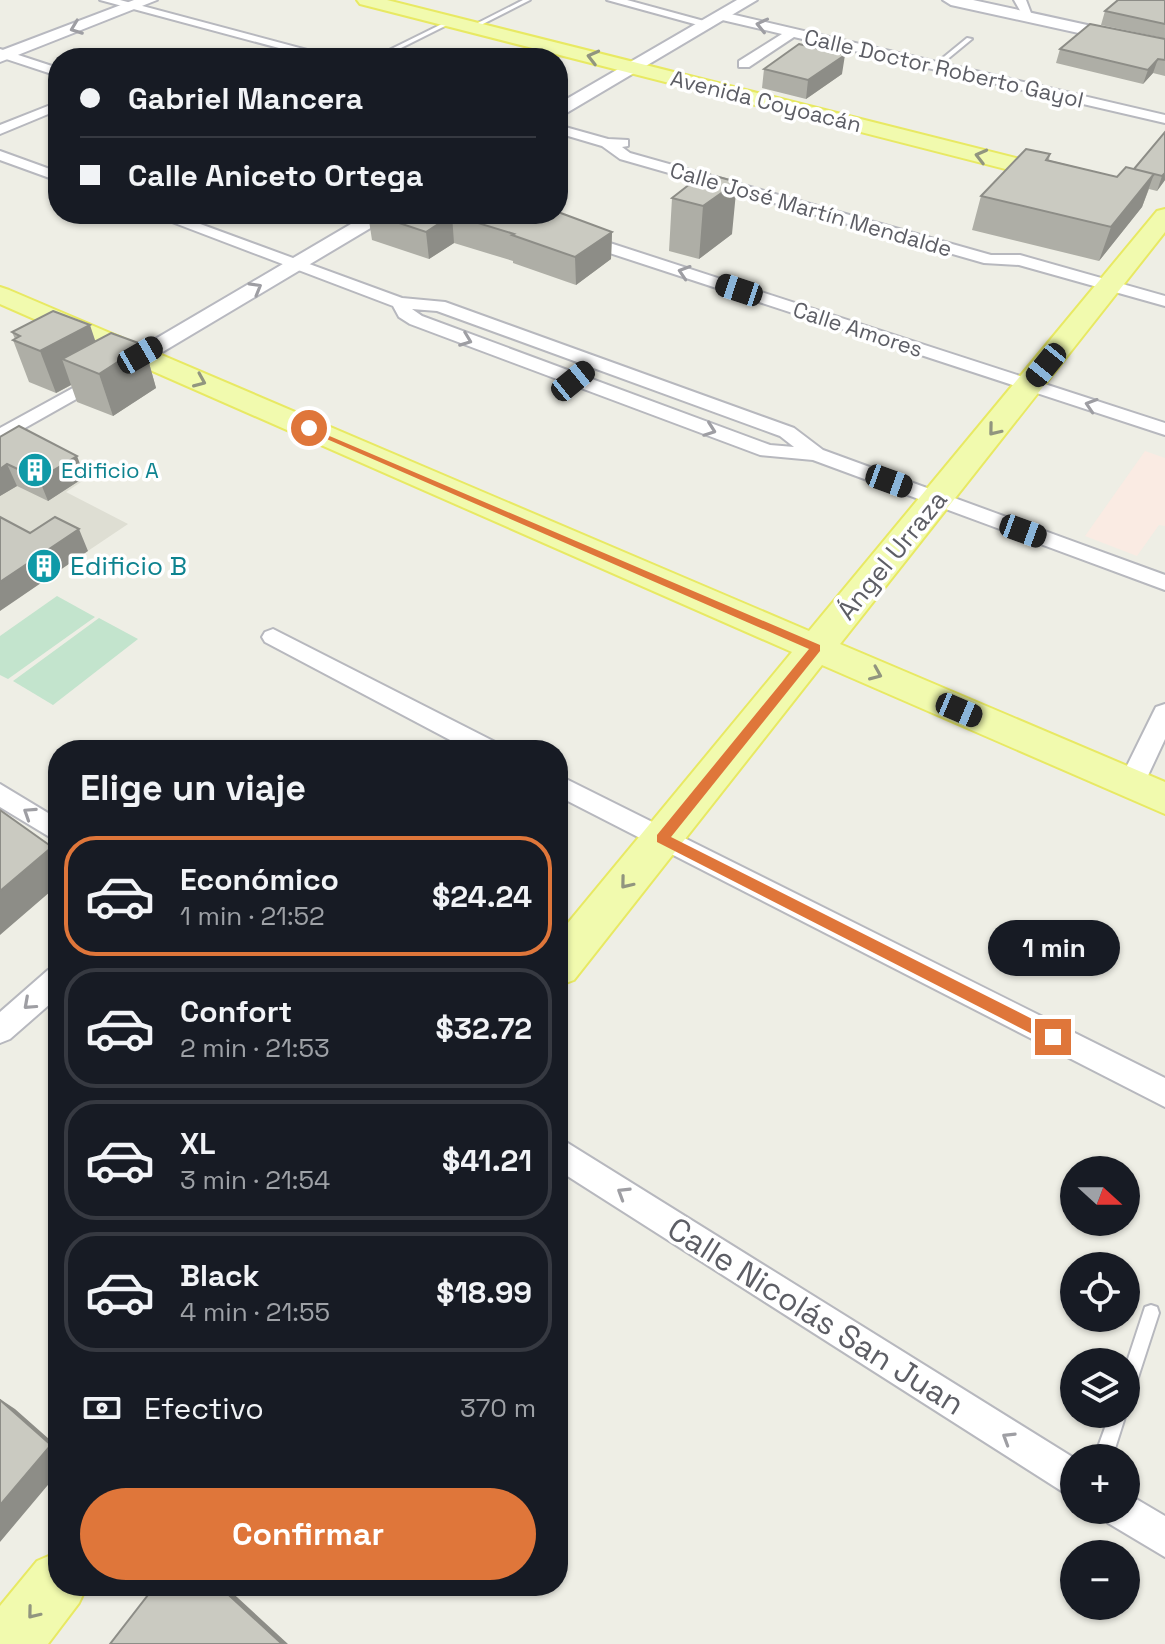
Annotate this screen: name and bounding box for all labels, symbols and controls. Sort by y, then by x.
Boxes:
one-way arrow [755,17,769,34]
one-way arrow [70,18,84,35]
street label: Calle Doctor Roberto Gayol [802,22,1086,114]
one-way arrow [587,50,601,67]
street label: Avenida Coyoacán [668,64,864,138]
text: Gabriel Mancera [128,79,363,118]
one-way arrow [974,148,988,165]
street label: Calle José Martín Mendalde [667,155,955,263]
text: Calle Aniceto Ortega [128,156,423,195]
one-way arrow [677,265,691,281]
car [712,271,766,309]
one-way arrow [247,282,262,298]
street label: Calle Amores [790,295,926,363]
one-way arrow [458,330,472,347]
car [113,333,167,377]
car [1022,339,1070,391]
car [547,357,599,405]
one-way arrow [192,372,206,388]
one-way arrow [1084,398,1098,414]
route start [291,410,327,446]
one-way arrow [702,421,716,437]
one-way arrow [989,421,1004,435]
building icon: Edificio A [16,451,54,489]
place label: Edificio A [61,456,159,484]
car [862,462,916,500]
street label: Ángel Urraza [829,483,955,627]
car [996,512,1050,550]
building icon: Edificio B [25,547,63,585]
place label: Edificio B [70,549,187,583]
one-way arrow [868,664,882,680]
car [932,690,986,730]
text: Elige un viaje [80,765,306,811]
one-way arrow [23,808,38,823]
icon: car [84,860,156,932]
text: Económico [180,860,339,899]
one-way arrow [622,874,636,889]
text: $24.24 [432,877,532,916]
text: 1 min · 21:52 [180,899,325,933]
callout: 1 min [987,921,1119,977]
text: 1 min [1022,931,1086,965]
icon: car [84,992,156,1064]
text: Confort [180,992,292,1031]
one-way arrow [24,995,38,1010]
text: $32.72 [436,1009,532,1048]
route end [1035,1019,1071,1055]
text: 2 min · 21:53 [180,1031,330,1065]
icon: car [84,1124,156,1196]
text: XL [180,1124,216,1163]
text: $41.21 [442,1141,532,1180]
north arrow [1060,1156,1140,1236]
map controls [1060,1156,1140,1620]
text: 3 min · 21:54 [180,1163,330,1197]
one-way arrow [618,1188,632,1203]
street label: Calle Nicolás San Juan [660,1208,972,1424]
button: locate [1060,1252,1140,1332]
icon: car [84,1256,156,1328]
text: Black [180,1256,259,1295]
text: $18.99 [436,1273,532,1312]
text: 4 min · 21:55 [180,1295,330,1329]
button: layers [1060,1348,1140,1428]
icon: cash [80,1386,124,1430]
text: Efectivo [144,1389,264,1428]
text: 370 m [460,1391,536,1425]
one-way arrow [1002,1433,1017,1448]
button: + [1060,1444,1140,1524]
button: Confirmar [80,1488,536,1580]
button: − [1060,1540,1140,1620]
one-way arrow [29,1604,43,1619]

